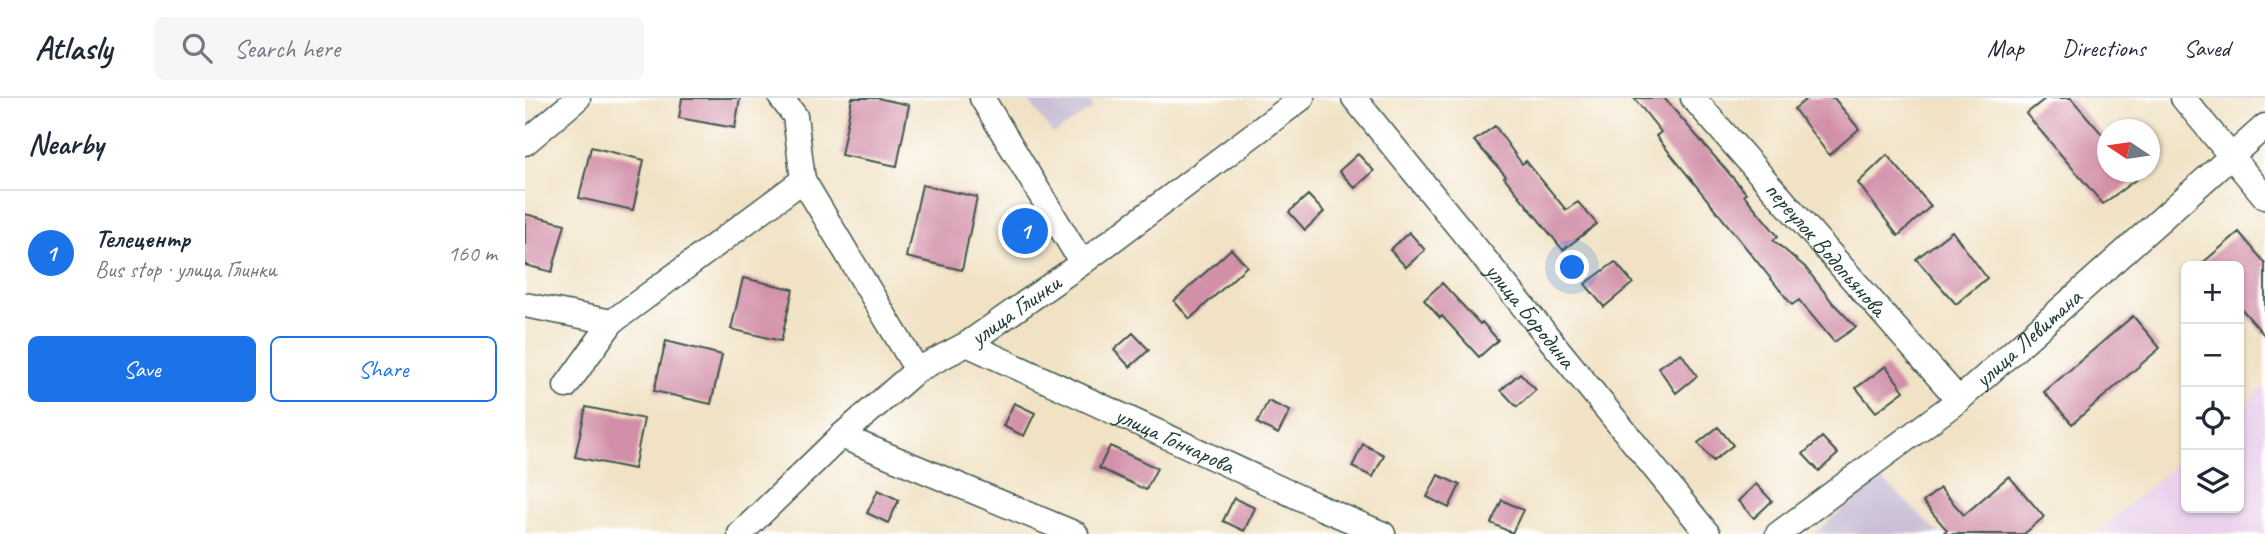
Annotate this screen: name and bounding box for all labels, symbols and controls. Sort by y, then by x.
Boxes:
search box [154,17,644,80]
text: Atlasly [35,27,112,69]
icon: search [178,29,216,67]
text: Search here [234,32,340,65]
text: Map [1987,33,2024,63]
text: Directions [2062,33,2145,63]
text: Saved [2183,33,2230,63]
north arrow [2097,119,2160,182]
text: Nearby [28,125,104,163]
street label: переулок Водопьянова [1758,175,1895,324]
pin: 1 [1002,205,1048,257]
text: Телецентр [95,222,190,255]
text: 1 [46,239,56,268]
text: 160 m [448,239,497,268]
your location [1555,250,1589,284]
text: Bus stop · улица Глинки [95,255,277,284]
street label: улица Бородина [1477,255,1583,375]
map controls [2181,261,2244,513]
button: + [2181,261,2244,324]
street label: улица Глинки [963,267,1068,353]
street label: улица Левитана [1967,281,2089,395]
button: − [2181,324,2244,387]
button: Save [28,336,256,402]
button: Share [270,336,497,402]
button: locate [2181,387,2244,450]
street label: улица Гончарова [1109,399,1241,481]
button: layers [2181,450,2244,513]

